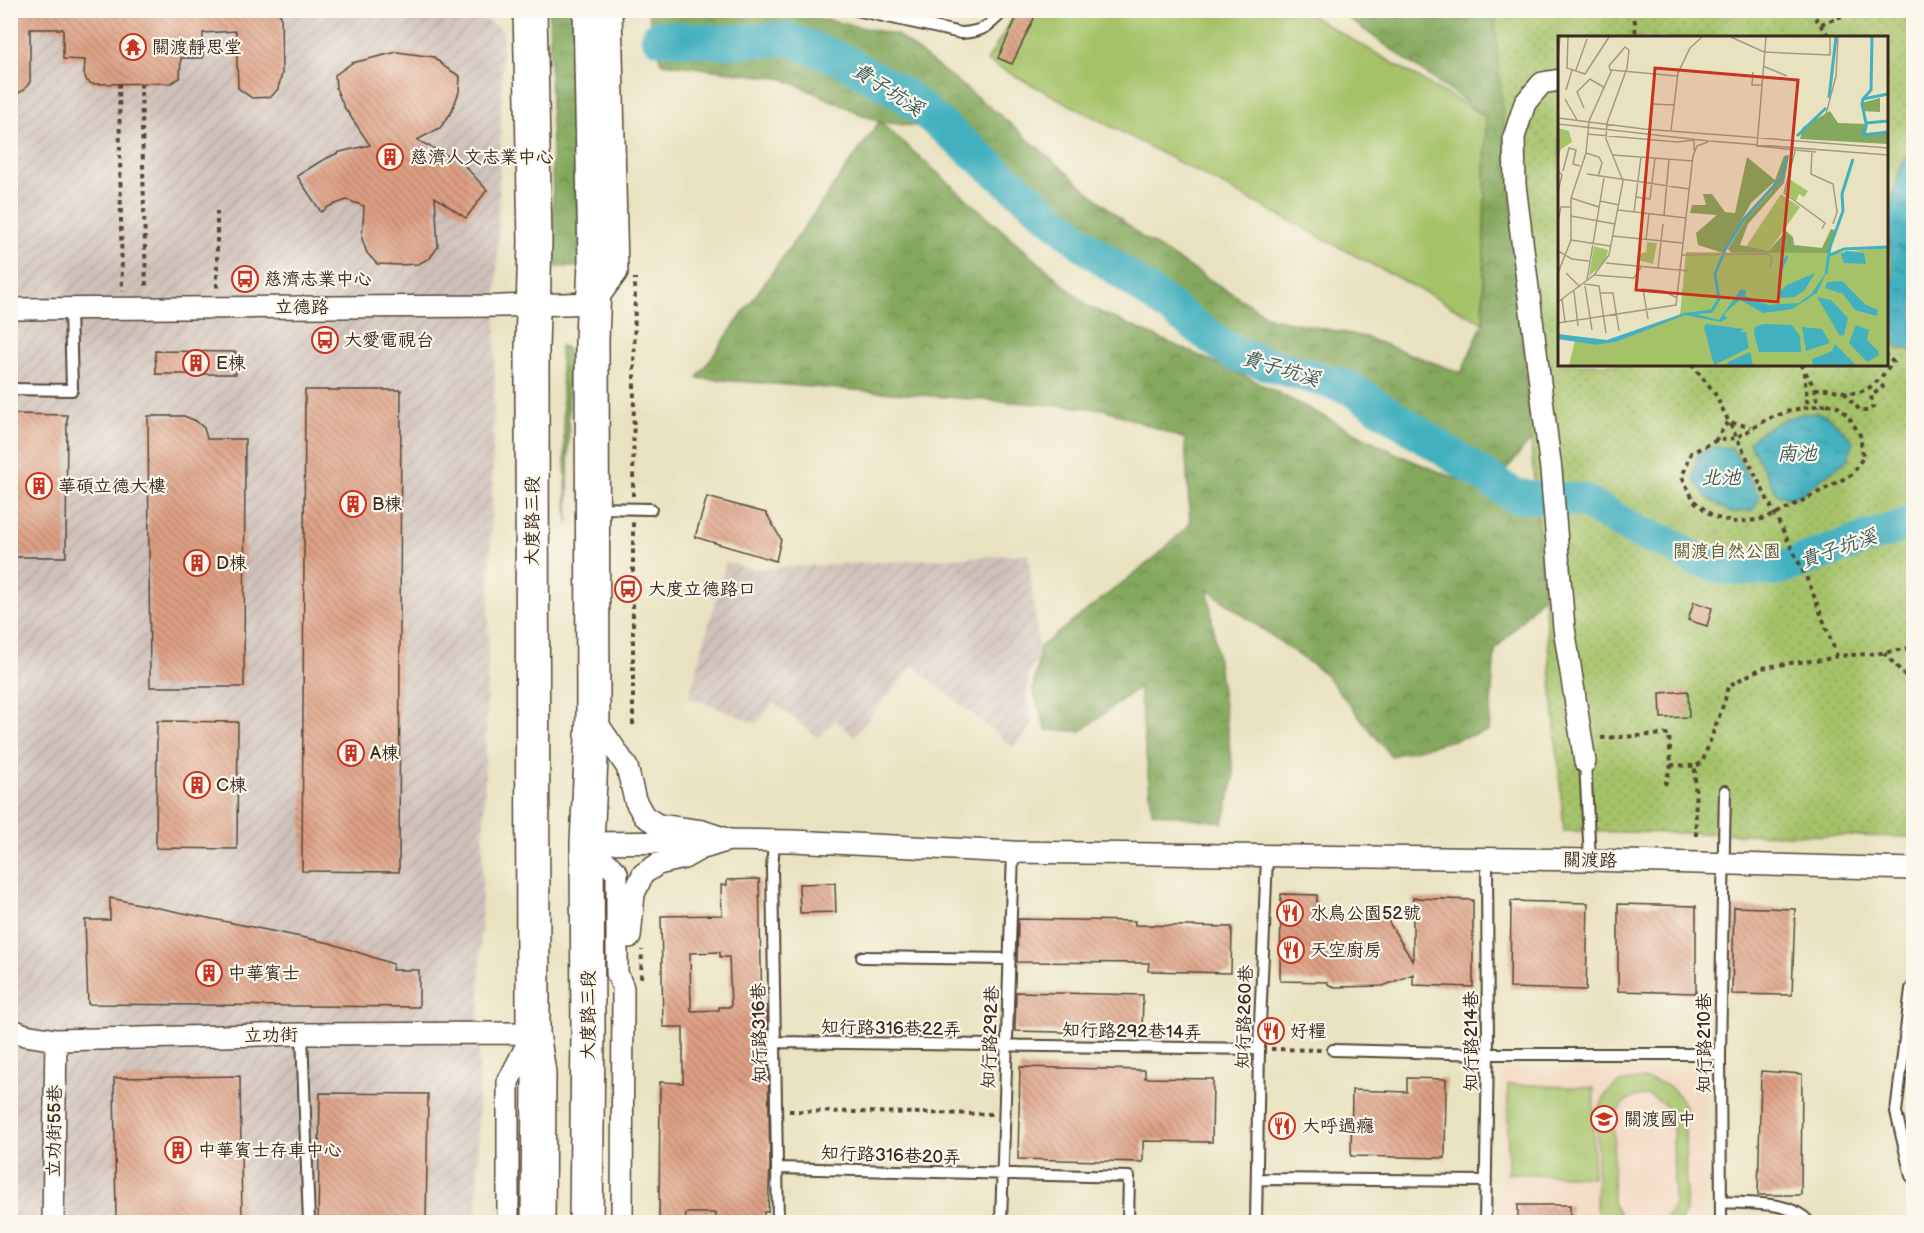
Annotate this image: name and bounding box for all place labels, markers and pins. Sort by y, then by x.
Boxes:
temple icon: 關渡靜思堂 [118,32,148,62]
place label: 關渡靜思堂 [152,37,242,58]
building icon: 慈濟人文志業中心 [375,142,405,172]
place label: 慈濟人文志業中心 [410,147,554,168]
bus stop icon: 慈濟志業中心 [230,264,260,294]
place label: 慈濟志業中心 [264,269,372,290]
bus stop icon: 大愛電視台 [310,325,340,355]
place label: 大愛電視台 [344,330,434,351]
building icon: E棟 [181,348,211,378]
place label: E棟 [216,353,246,374]
building icon: 華碩立德大樓 [24,471,54,501]
place label: 華碩立德大樓 [58,476,166,497]
building icon: B棟 [338,489,368,519]
place label: B棟 [372,494,402,515]
building icon: D棟 [182,548,212,578]
place label: D棟 [216,553,247,574]
bus stop icon: 大度立德路口 [613,574,643,604]
place label: 大度立德路口 [648,579,756,600]
building icon: A棟 [336,738,366,768]
place label: A棟 [370,743,399,764]
building icon: C棟 [182,770,212,800]
place label: C棟 [216,775,247,796]
restaurant icon: 水鳥公園52號 [1275,898,1305,928]
place label: 水鳥公園52號 [1310,903,1421,924]
restaurant icon: 天空廚房 [1276,935,1306,965]
place label: 天空廚房 [1310,940,1382,961]
building icon: 中華賓士 [194,958,224,988]
place label: 中華賓士 [228,963,300,984]
restaurant icon: 好糧 [1256,1016,1286,1046]
place label: 好糧 [1290,1021,1327,1042]
school or university icon: 關渡國中 [1589,1104,1619,1134]
place label: 關渡國中 [1624,1109,1696,1130]
restaurant icon: 大呼過癮 [1267,1111,1297,1141]
place label: 大呼過癮 [1302,1116,1374,1137]
building icon: 中華賓士存車中心 [163,1135,193,1165]
place label: 中華賓士存車中心 [198,1140,342,1161]

